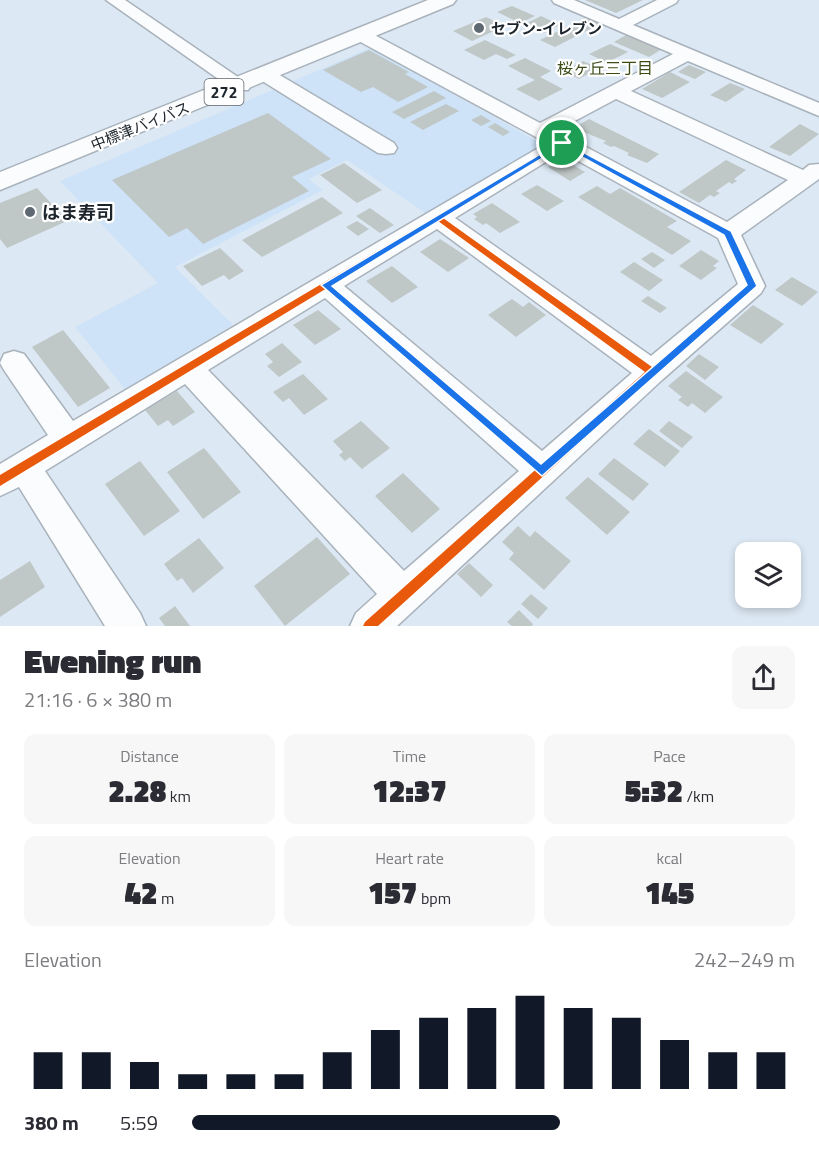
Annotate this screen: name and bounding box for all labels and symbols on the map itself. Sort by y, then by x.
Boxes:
place label: セブン-イレブン [491,17,602,40]
marker: セブン-イレブン [472,21,486,35]
district label: 桜ヶ丘三丁目 [557,56,653,80]
road number: 272 [204,79,244,105]
street label: 中標津バイパス [87,96,193,156]
pin [536,117,587,168]
place label: はま寿司 [42,199,114,226]
marker: はま寿司 [23,205,37,219]

